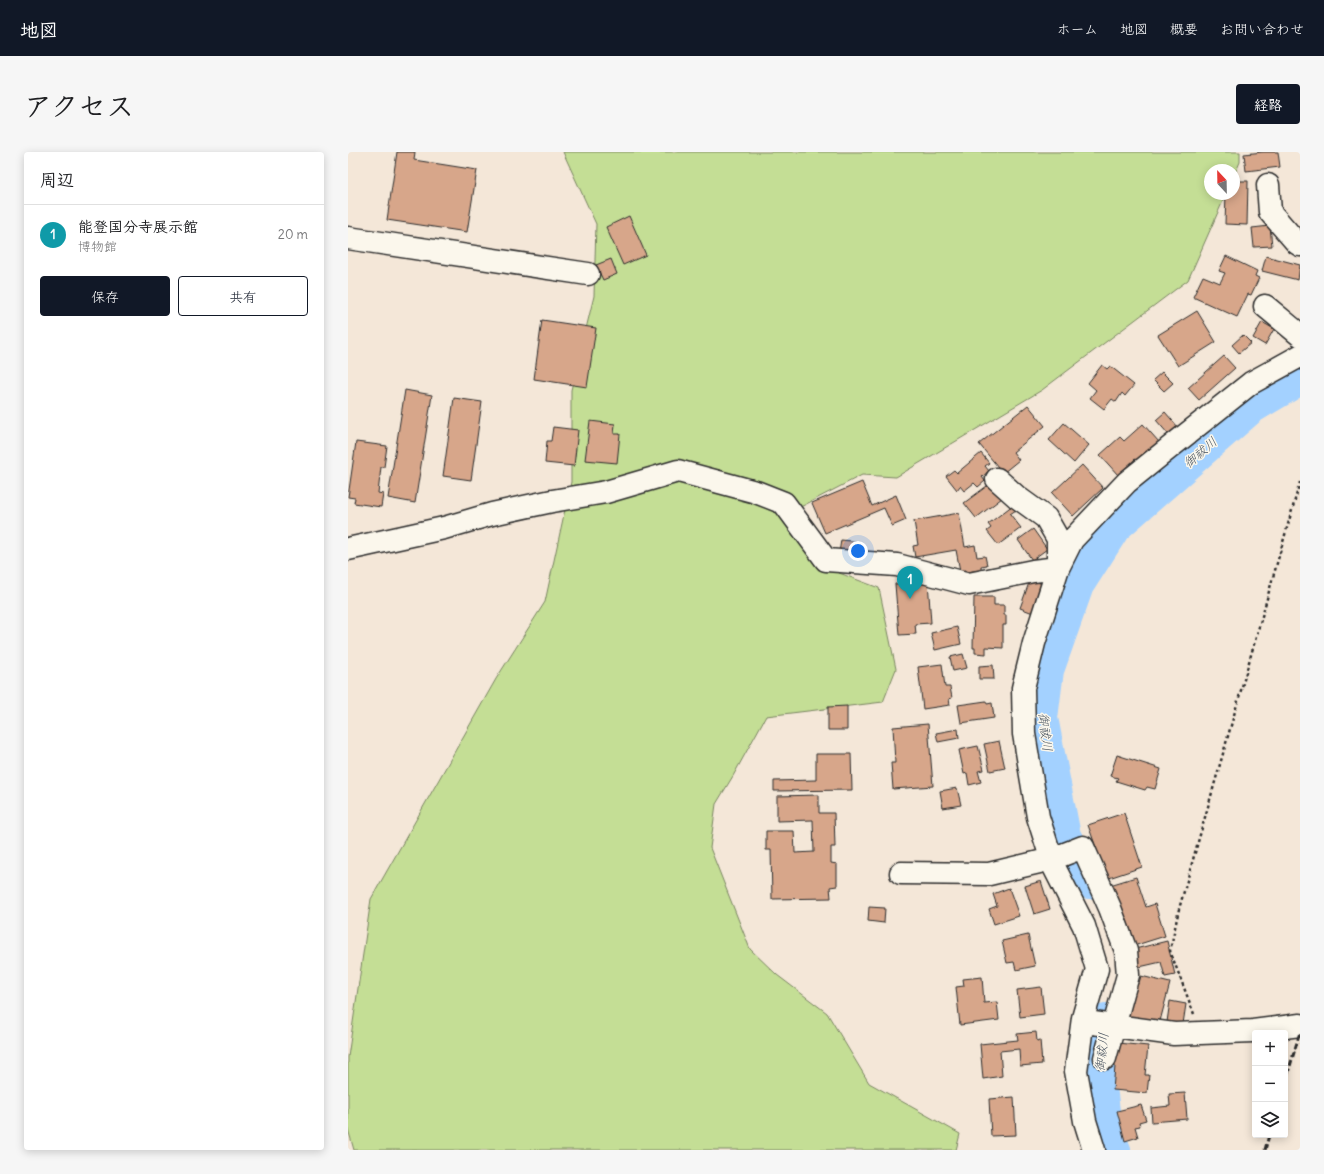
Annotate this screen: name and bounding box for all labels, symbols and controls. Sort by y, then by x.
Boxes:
text: 地図 [20,18,58,42]
text: ホーム [1057,20,1098,38]
text: 地図 [1120,20,1148,38]
text: 概要 [1170,20,1198,38]
text: お問い合わせ [1220,20,1304,38]
button: 経路 [1236,84,1300,124]
text: アクセス [24,88,134,124]
north arrow [1204,164,1240,200]
text: 周辺 [40,169,74,191]
text: 能登国分寺展示館 [78,217,198,236]
text: 1 [50,226,56,243]
text: 20 m [278,226,308,243]
text: 博物館 [78,238,117,255]
button: 保存 [40,276,170,316]
button: 共有 [178,276,308,316]
water label: 御祓川 [1180,433,1221,472]
your location [848,541,868,561]
pin: 1 [897,566,923,599]
water label: 御祓川 [1035,712,1056,752]
map controls [1252,1030,1288,1138]
button: + [1252,1030,1288,1066]
water label: 御祓川 [1091,1032,1112,1072]
button: − [1252,1066,1288,1102]
button: layers [1252,1102,1288,1138]

